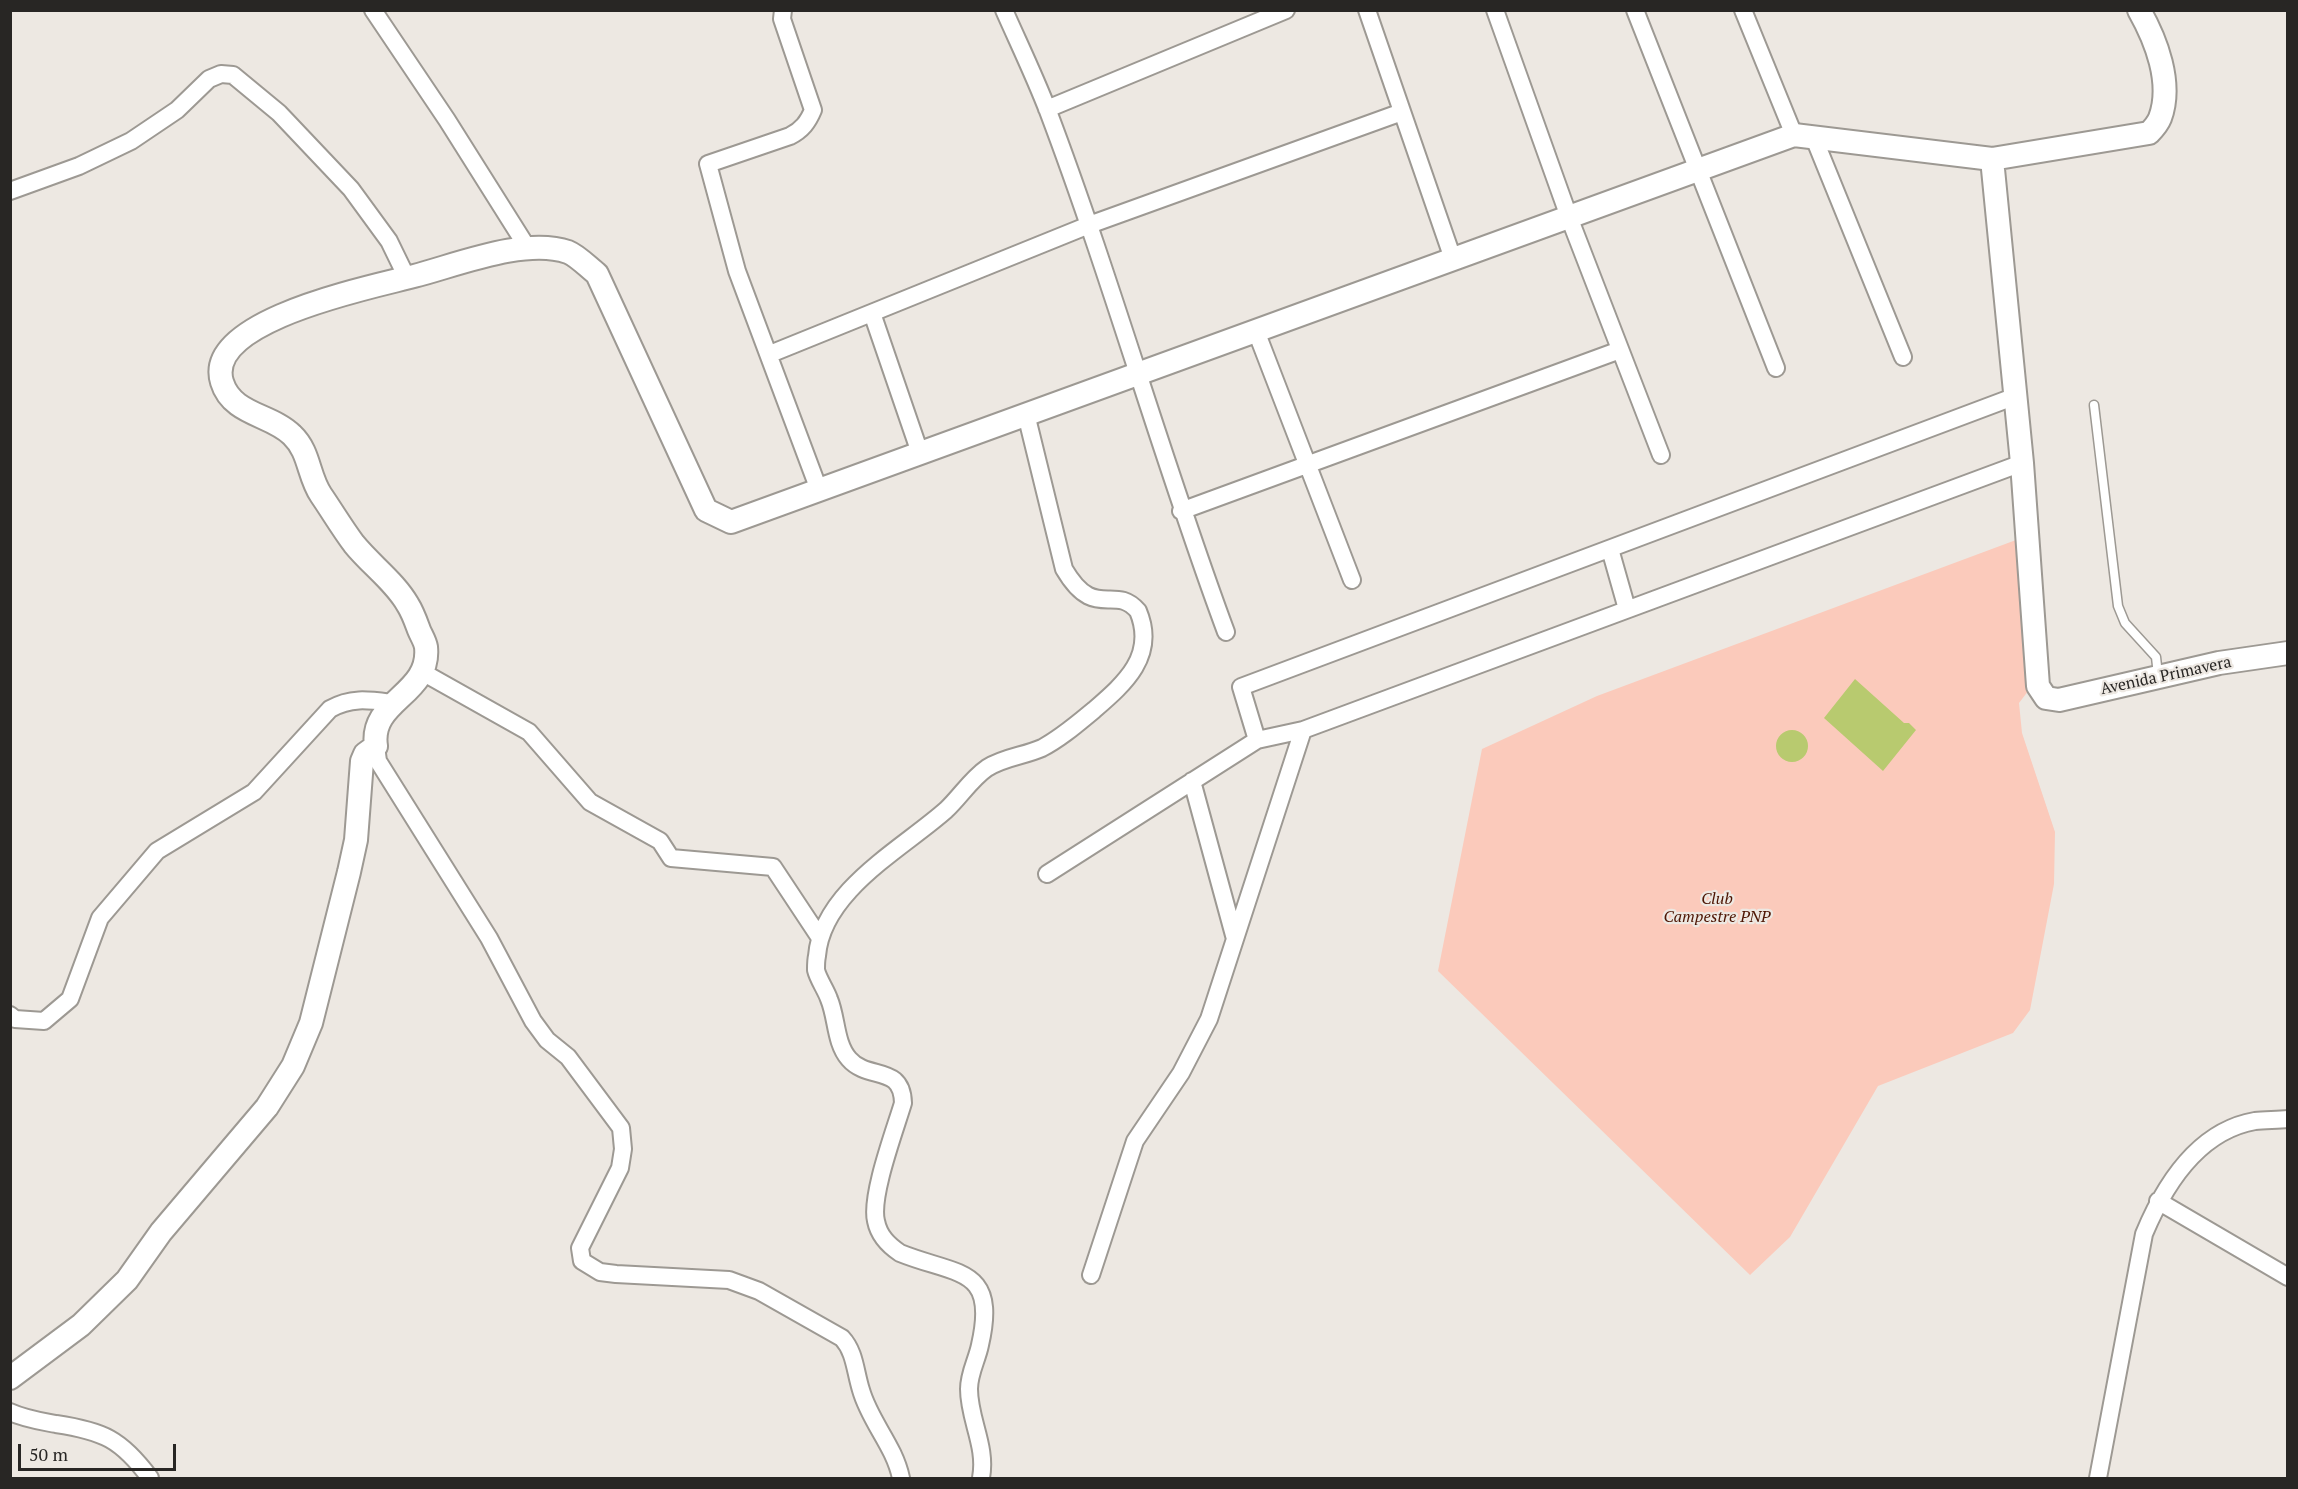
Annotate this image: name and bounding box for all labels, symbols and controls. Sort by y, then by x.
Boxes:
street label: Avenida Primavera [2099,653,2233,699]
park label: Club Campestre PNP [1664,889,1770,927]
scale bar [21,1432,178,1470]
text: 50 m [29,1442,68,1466]

